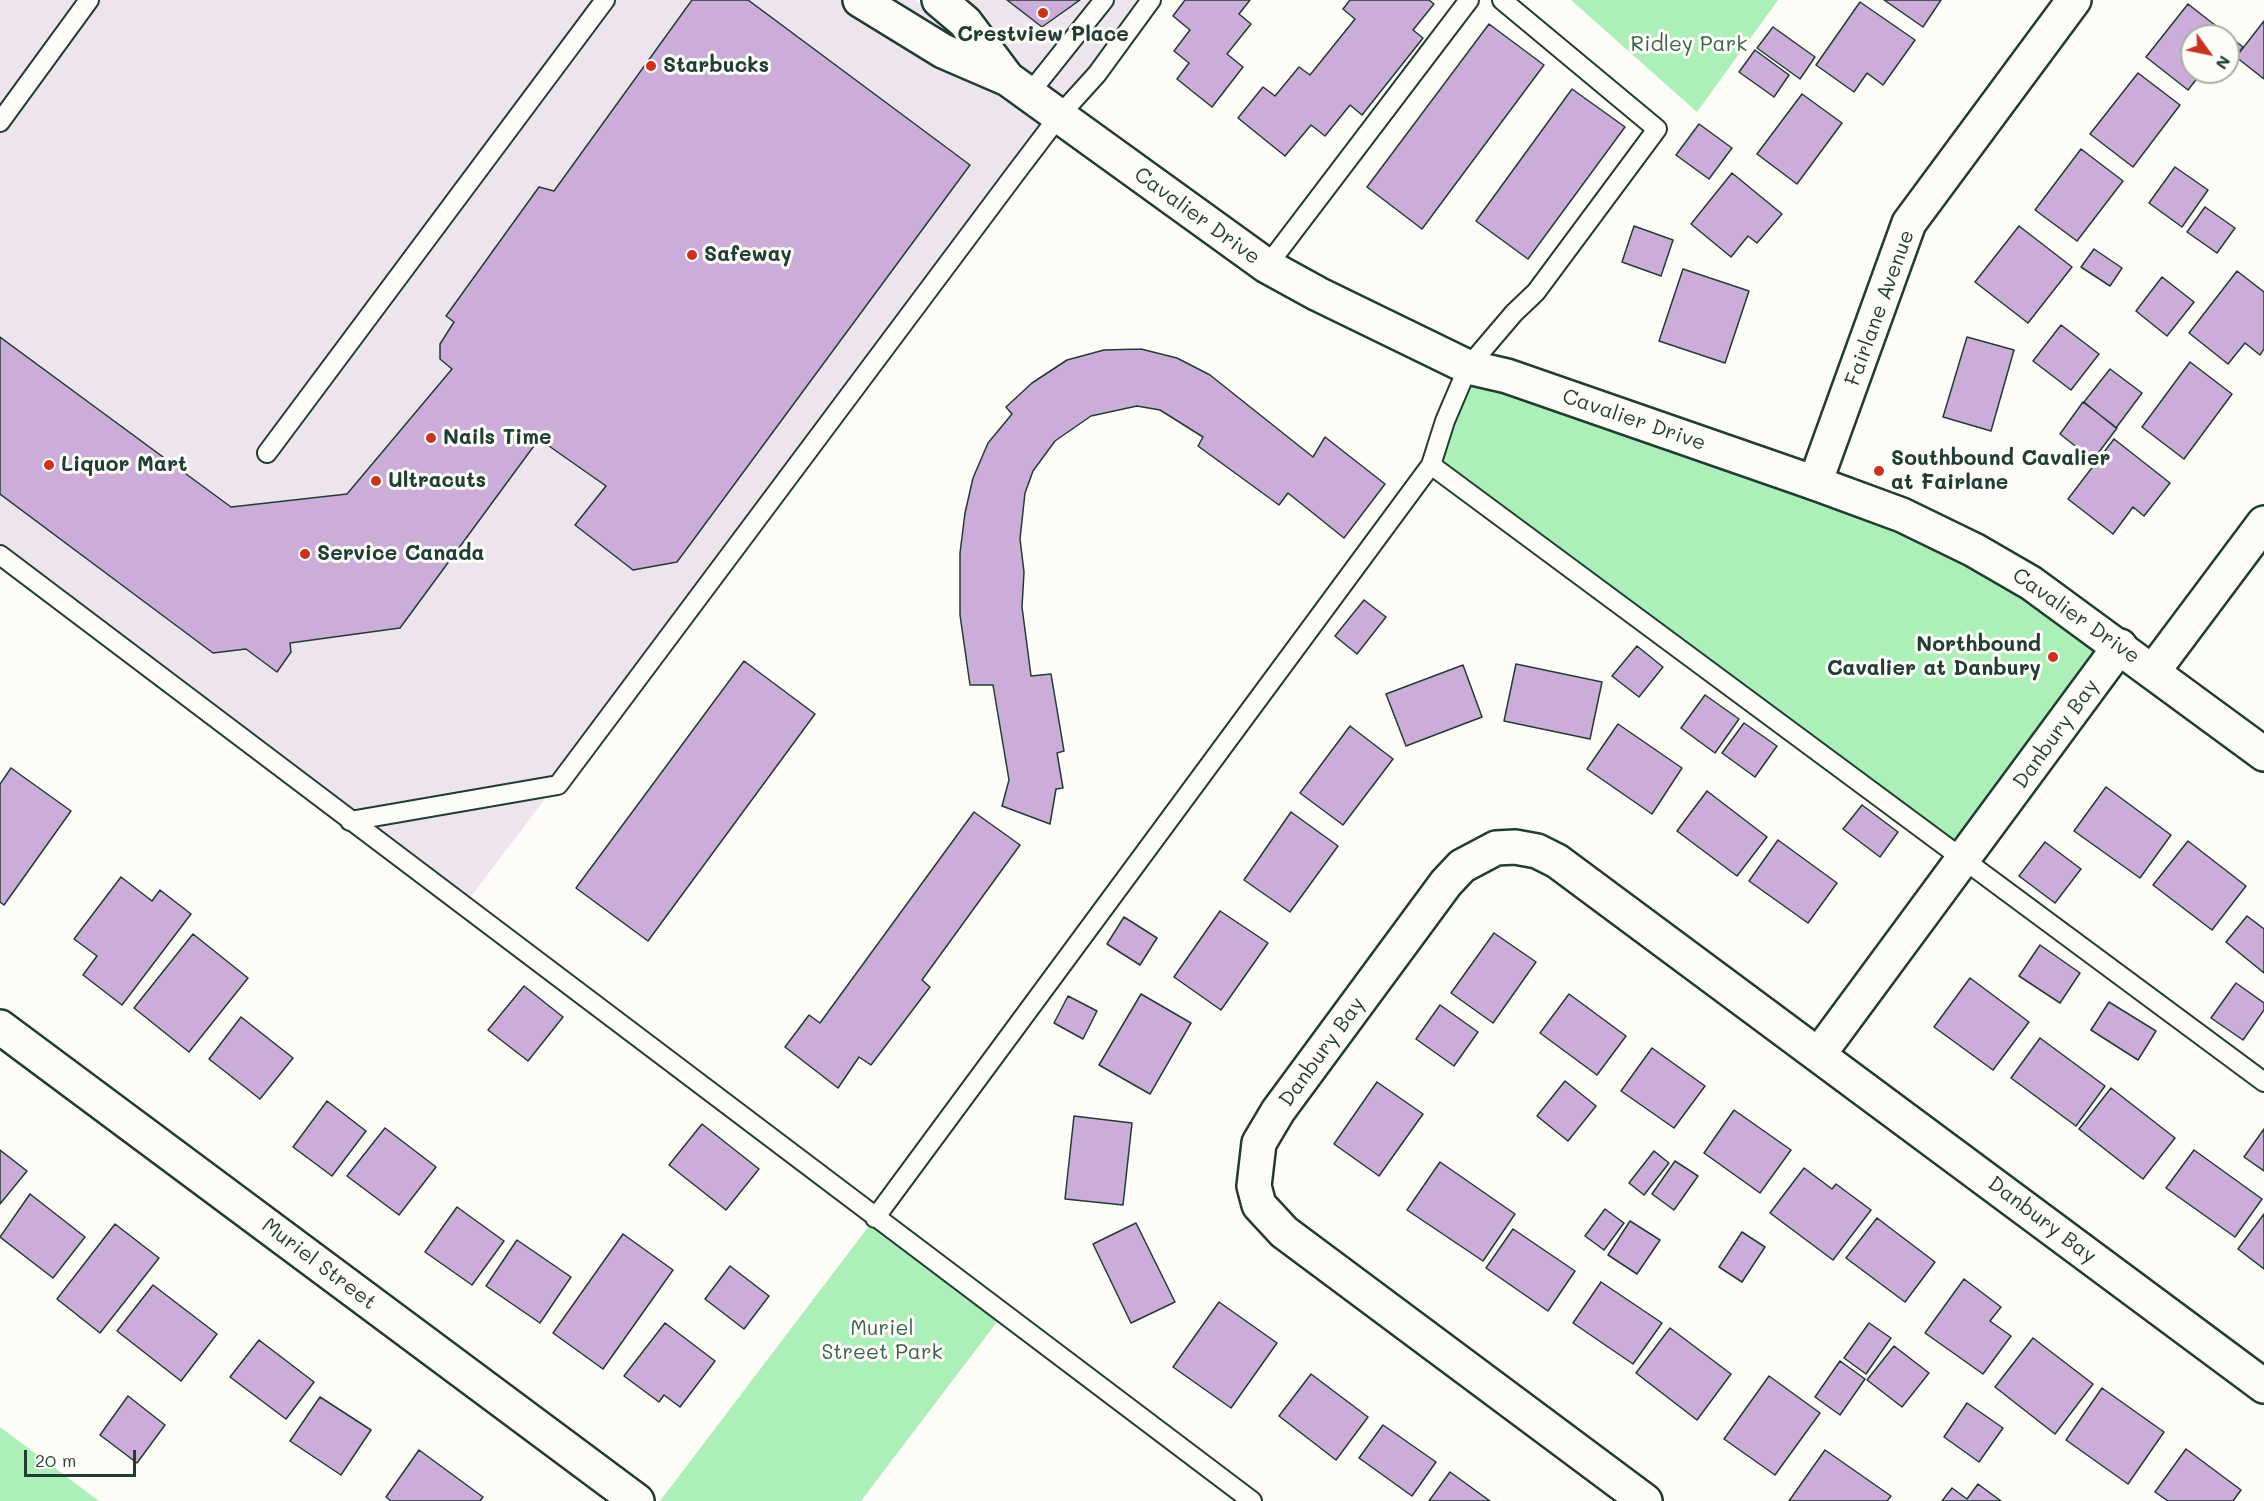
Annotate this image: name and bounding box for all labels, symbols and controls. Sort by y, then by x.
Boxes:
marker: Crestview Place [1036,6,1050,20]
place label: Crestview Place [957,22,1129,48]
north arrow [2180,24,2240,84]
park label: Ridley Park [1631,32,1747,58]
text: N [2212,52,2236,74]
place label: Starbucks [663,53,769,79]
marker: Starbucks [644,59,658,73]
street label: Cavalier Drive [1129,162,1265,270]
street label: Fairlane Avenue [1840,227,1920,389]
place label: Safeway [704,242,792,268]
marker: Safeway [685,248,699,262]
street label: Cavalier Drive [1559,384,1709,456]
place label: Nails Time [443,425,551,451]
marker: Nails Time [424,431,438,445]
place label: Southbound Cavalier at Fairlane [1891,446,2110,496]
place label: Liquor Mart [61,452,187,478]
marker: Liquor Mart [42,458,56,472]
marker: Southbound Cavalier at Fairlane [1872,464,1886,478]
place label: Ultracuts [388,468,486,494]
marker: Ultracuts [369,474,383,488]
place label: Service Canada [317,541,484,567]
marker: Service Canada [298,547,312,561]
street label: Cavalier Drive [2007,563,2145,669]
place label: Northbound Cavalier at Danbury [1827,632,2041,682]
marker: Northbound Cavalier at Danbury [2046,650,2060,664]
street label: Danbury Bay [2008,674,2104,794]
street label: Danbury Bay [1274,992,1370,1112]
street label: Danbury Bay [1983,1171,2101,1269]
street label: Muriel Street [257,1213,381,1315]
park label: Muriel Street Park [821,1316,943,1366]
scale bar [27,1438,140,1476]
text: 20 m [35,1448,76,1472]

